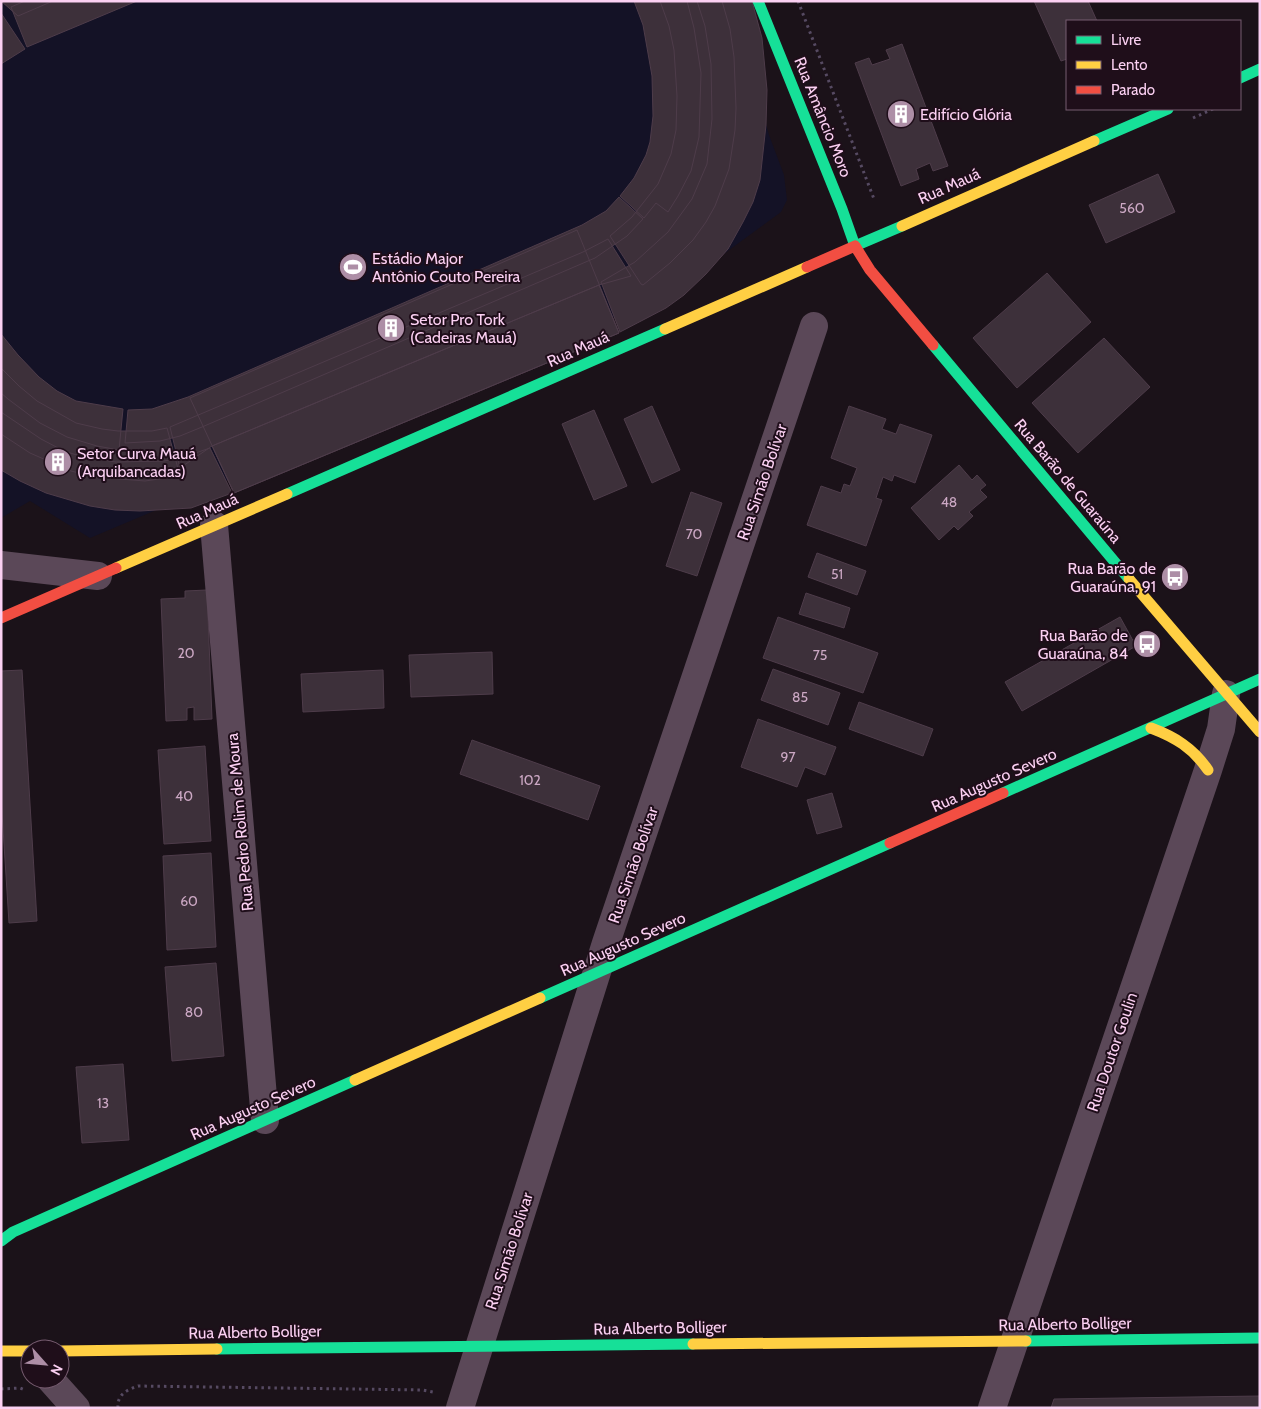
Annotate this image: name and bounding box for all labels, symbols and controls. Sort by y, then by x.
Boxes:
legend [1066,20,1241,110]
text: Livre [1111,31,1142,49]
street label: Rua Amâncio Moro [790,54,856,180]
text: Lento [1111,56,1148,74]
text: Parado [1111,81,1155,99]
building icon: Edifício Glória [886,99,916,129]
place label: Edifício Glória [920,105,1012,124]
street label: Rua Mauá [915,164,983,208]
house number: 560 [1119,199,1145,217]
place label: Estádio Major Antônio Couto Pereira [372,249,521,286]
sports icon: Estádio Major Antônio Couto Pereira [338,252,368,282]
place label: Setor Pro Tork (Cadeiras Mauá) [410,310,517,347]
building icon: Setor Pro Tork (Cadeiras Mauá) [376,313,406,343]
street label: Rua Mauá [544,327,612,371]
street label: Rua Barão de Guaraúna [1010,415,1126,547]
street label: Rua Simão Bolívar [733,420,791,543]
place label: Setor Curva Mauá (Arquibancadas) [77,444,196,481]
building icon: Setor Curva Mauá (Arquibancadas) [43,447,73,477]
street label: Rua Mauá [173,489,241,533]
house number: 48 [941,493,957,511]
house number: 70 [686,525,703,543]
place label: Rua Barão de Guaraúna, 91 [1068,559,1156,596]
bus stop icon: Rua Barão de Guaraúna, 91 [1160,562,1190,592]
house number: 51 [831,565,843,583]
place label: Rua Barão de Guaraúna, 84 [1038,626,1128,663]
bus stop icon: Rua Barão de Guaraúna, 84 [1132,629,1162,659]
house number: 20 [177,644,195,662]
house number: 75 [813,646,827,664]
house number: 85 [792,688,808,706]
street label: Rua Pedro Rolim de Moura [223,732,257,912]
street label: Rua Augusto Severo [929,744,1060,816]
house number: 97 [781,748,796,766]
house number: 102 [519,771,541,789]
house number: 40 [175,787,193,805]
street label: Rua Simão Bolívar [604,803,662,926]
house number: 60 [180,892,198,910]
street label: Rua Augusto Severo [558,908,689,980]
street label: Rua Doutor Goulin [1083,990,1141,1114]
house number: 80 [185,1003,203,1021]
street label: Rua Augusto Severo [188,1072,319,1144]
house number: 13 [97,1094,109,1112]
street label: Rua Simão Bolívar [481,1189,537,1312]
street label: Rua Alberto Bolliger [998,1313,1133,1335]
street label: Rua Alberto Bolliger [593,1317,728,1339]
street label: Rua Alberto Bolliger [188,1321,323,1343]
north arrow [20,1339,70,1389]
text: N [46,1361,67,1378]

